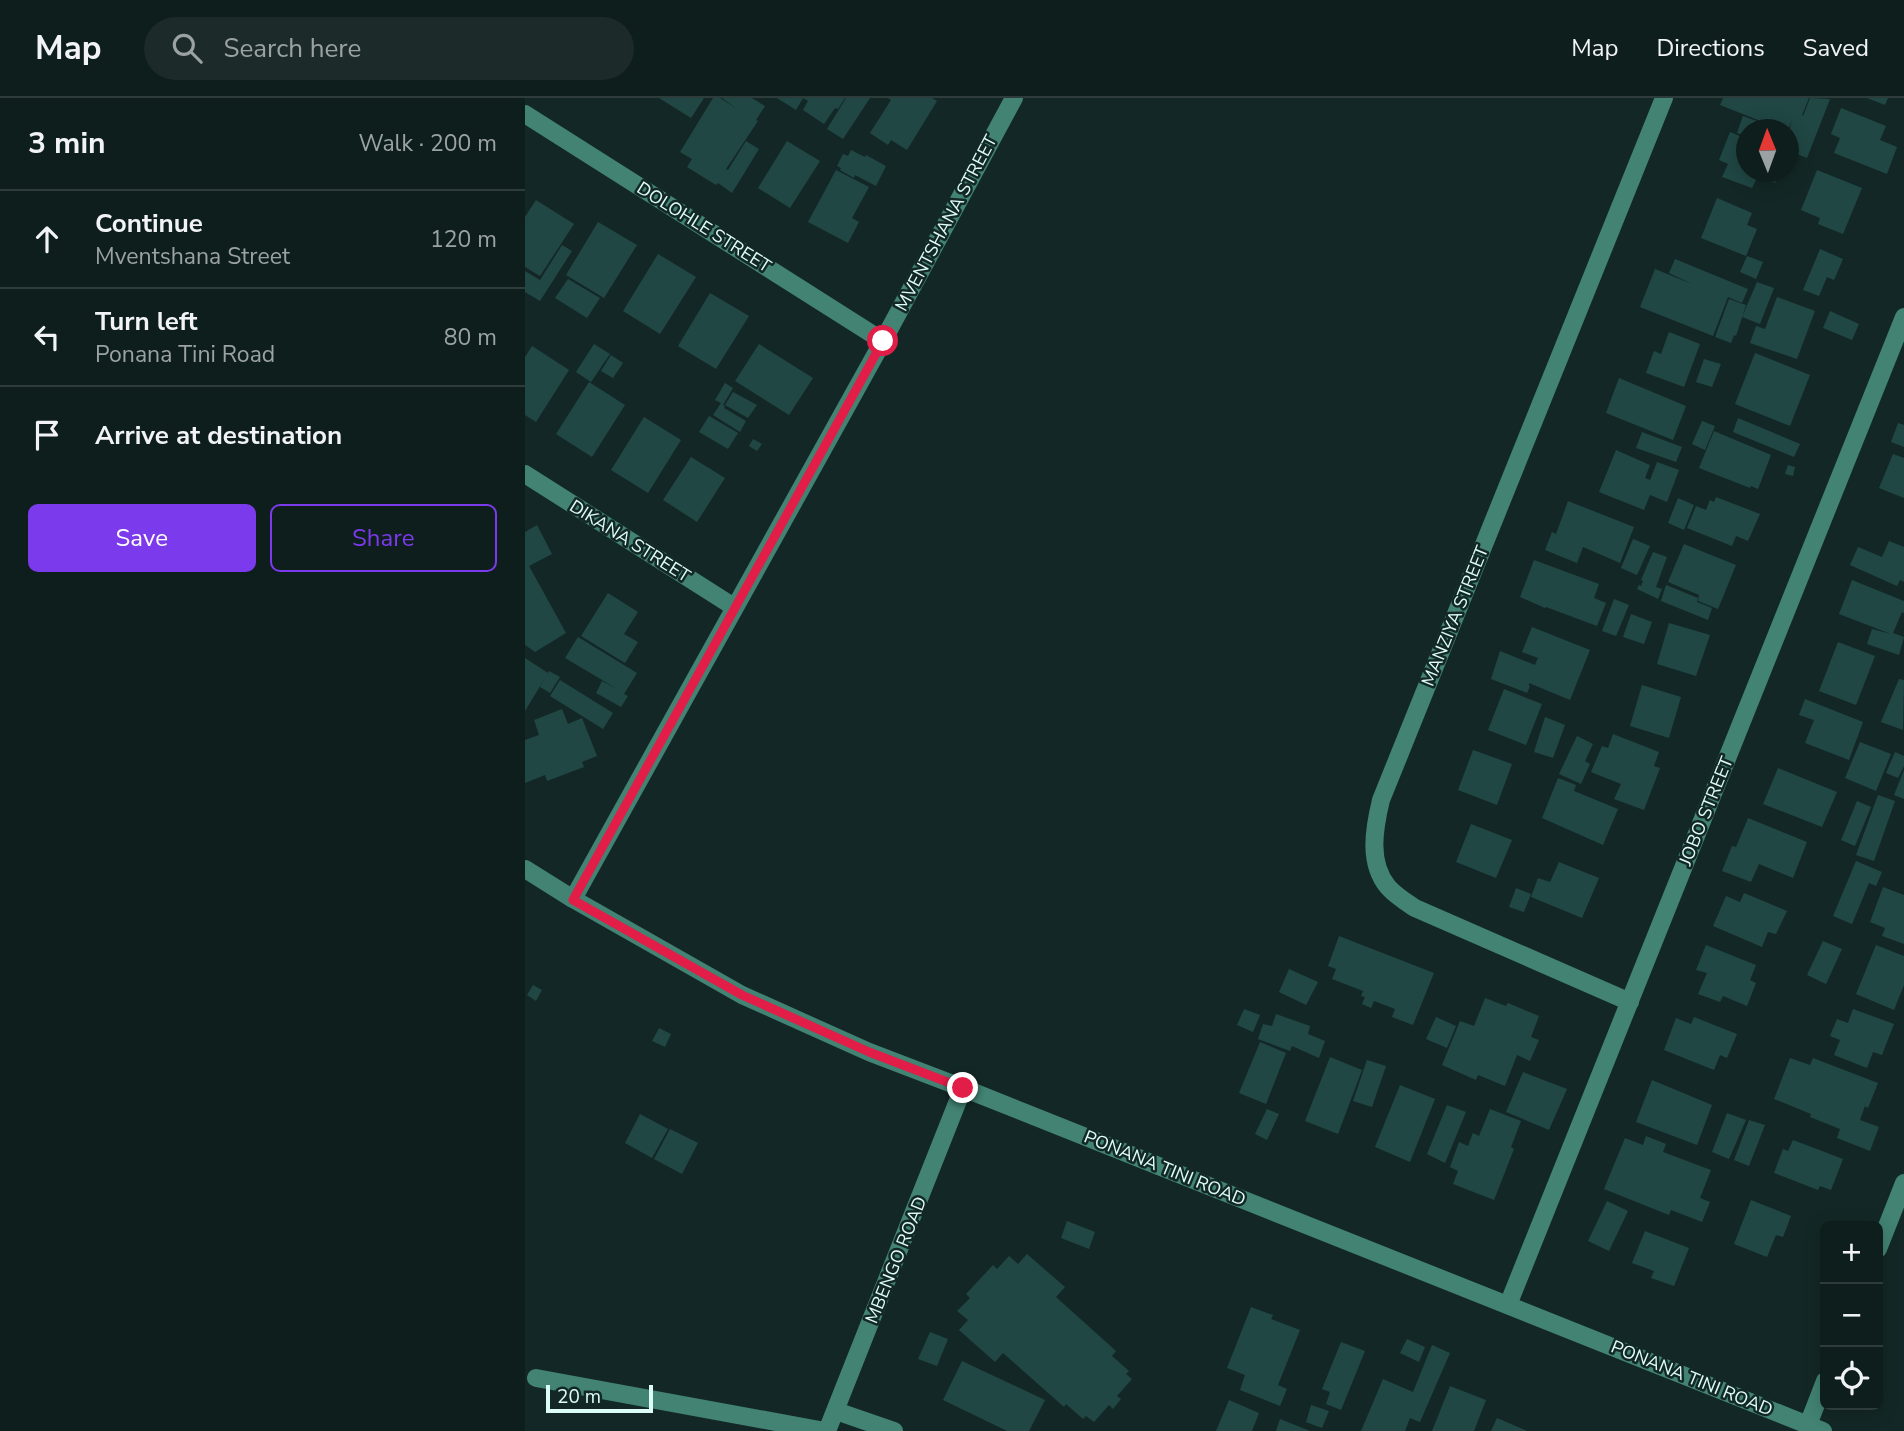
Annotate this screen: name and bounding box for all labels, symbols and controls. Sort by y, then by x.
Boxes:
search box [144,17,634,80]
text: Map [35,26,102,71]
icon: search [168,29,206,67]
text: Search here [224,31,361,66]
text: Map [1571,32,1618,64]
text: Directions [1656,32,1765,64]
text: Saved [1803,32,1869,64]
north arrow [1736,119,1799,182]
text: 3 min [28,123,106,164]
text: Walk · 200 m [358,128,497,159]
street label: MVENTSHANA STREET [889,131,1003,315]
street label: DOLOHLE STREET [632,176,776,278]
text: Continue [95,206,203,241]
icon: ahead [28,220,66,258]
text: 120 m [430,224,497,255]
text: Mventshana Street [95,241,290,272]
text: Turn left [95,304,198,339]
icon: left [28,318,66,356]
text: 80 m [444,322,497,353]
route start [867,325,898,356]
text: Ponana Tini Road [95,339,275,370]
icon: arrive [28,416,66,454]
text: Arrive at destination [95,418,342,453]
street label: DIKANA STREET [565,494,695,588]
button: Save [28,504,256,572]
button: Share [270,504,497,572]
street label: MANZIYA STREET [1416,542,1494,690]
street label: JOBO STREET [1673,753,1739,870]
route end [947,1072,978,1103]
street label: PONANA TINI ROAD [1080,1125,1250,1211]
street label: MBENGO ROAD [860,1193,932,1327]
map controls [1820,1221,1883,1410]
button: + [1820,1221,1883,1284]
button: − [1820,1284,1883,1347]
street label: PONANA TINI ROAD [1607,1335,1777,1421]
button: locate [1820,1347,1883,1410]
scale bar [546,1382,653,1414]
text: 20 m [557,1384,601,1410]

